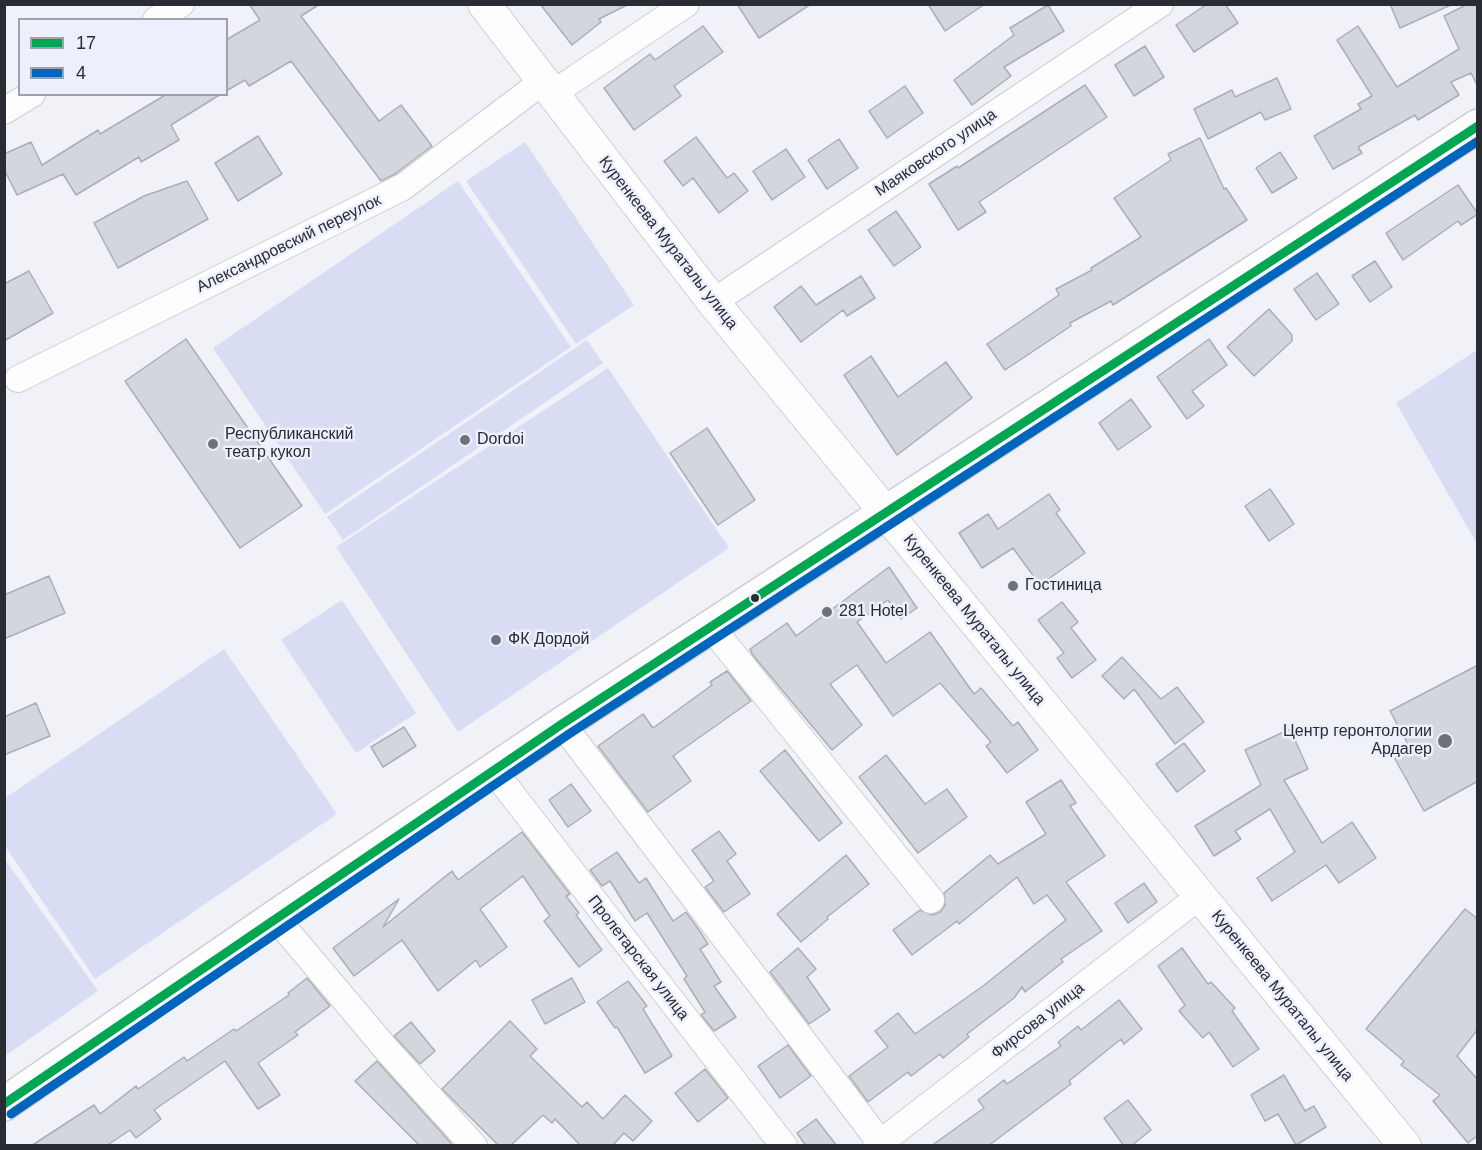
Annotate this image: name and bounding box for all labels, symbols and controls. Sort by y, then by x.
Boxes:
legend [18,18,228,96]
text: 17 [76,33,96,53]
text: 4 [76,63,86,83]
street label: Маяковского улица [872,105,1000,201]
street label: Куренкеева Мураталы улица [594,153,742,333]
street label: Александровский переулок [194,191,384,297]
place label: Республиканский театр кукол [225,425,353,463]
place label: Dordoi [477,430,524,450]
marker: Dordoi [458,433,472,447]
marker: Республиканский театр кукол [206,437,220,451]
street label: Куренкеева Мураталы улица [899,531,1049,709]
place label: Гостиница [1025,576,1102,596]
marker: Гостиница [1006,579,1020,593]
unlabelled marker [749,592,761,604]
place label: 281 Hotel [839,602,907,622]
marker: 281 Hotel [820,605,834,619]
place label: ФК Дордой [508,630,590,650]
marker: ФК Дордой [489,633,503,647]
place label: Центр геронтологии Ардагер [1283,722,1432,760]
marker: Центр геронтологии Ардагер [1436,732,1454,750]
street label: Пролетарская улица [583,892,693,1024]
street label: Куренкеева Мураталы улица [1207,907,1357,1085]
street label: Фирсова улица [988,979,1088,1063]

